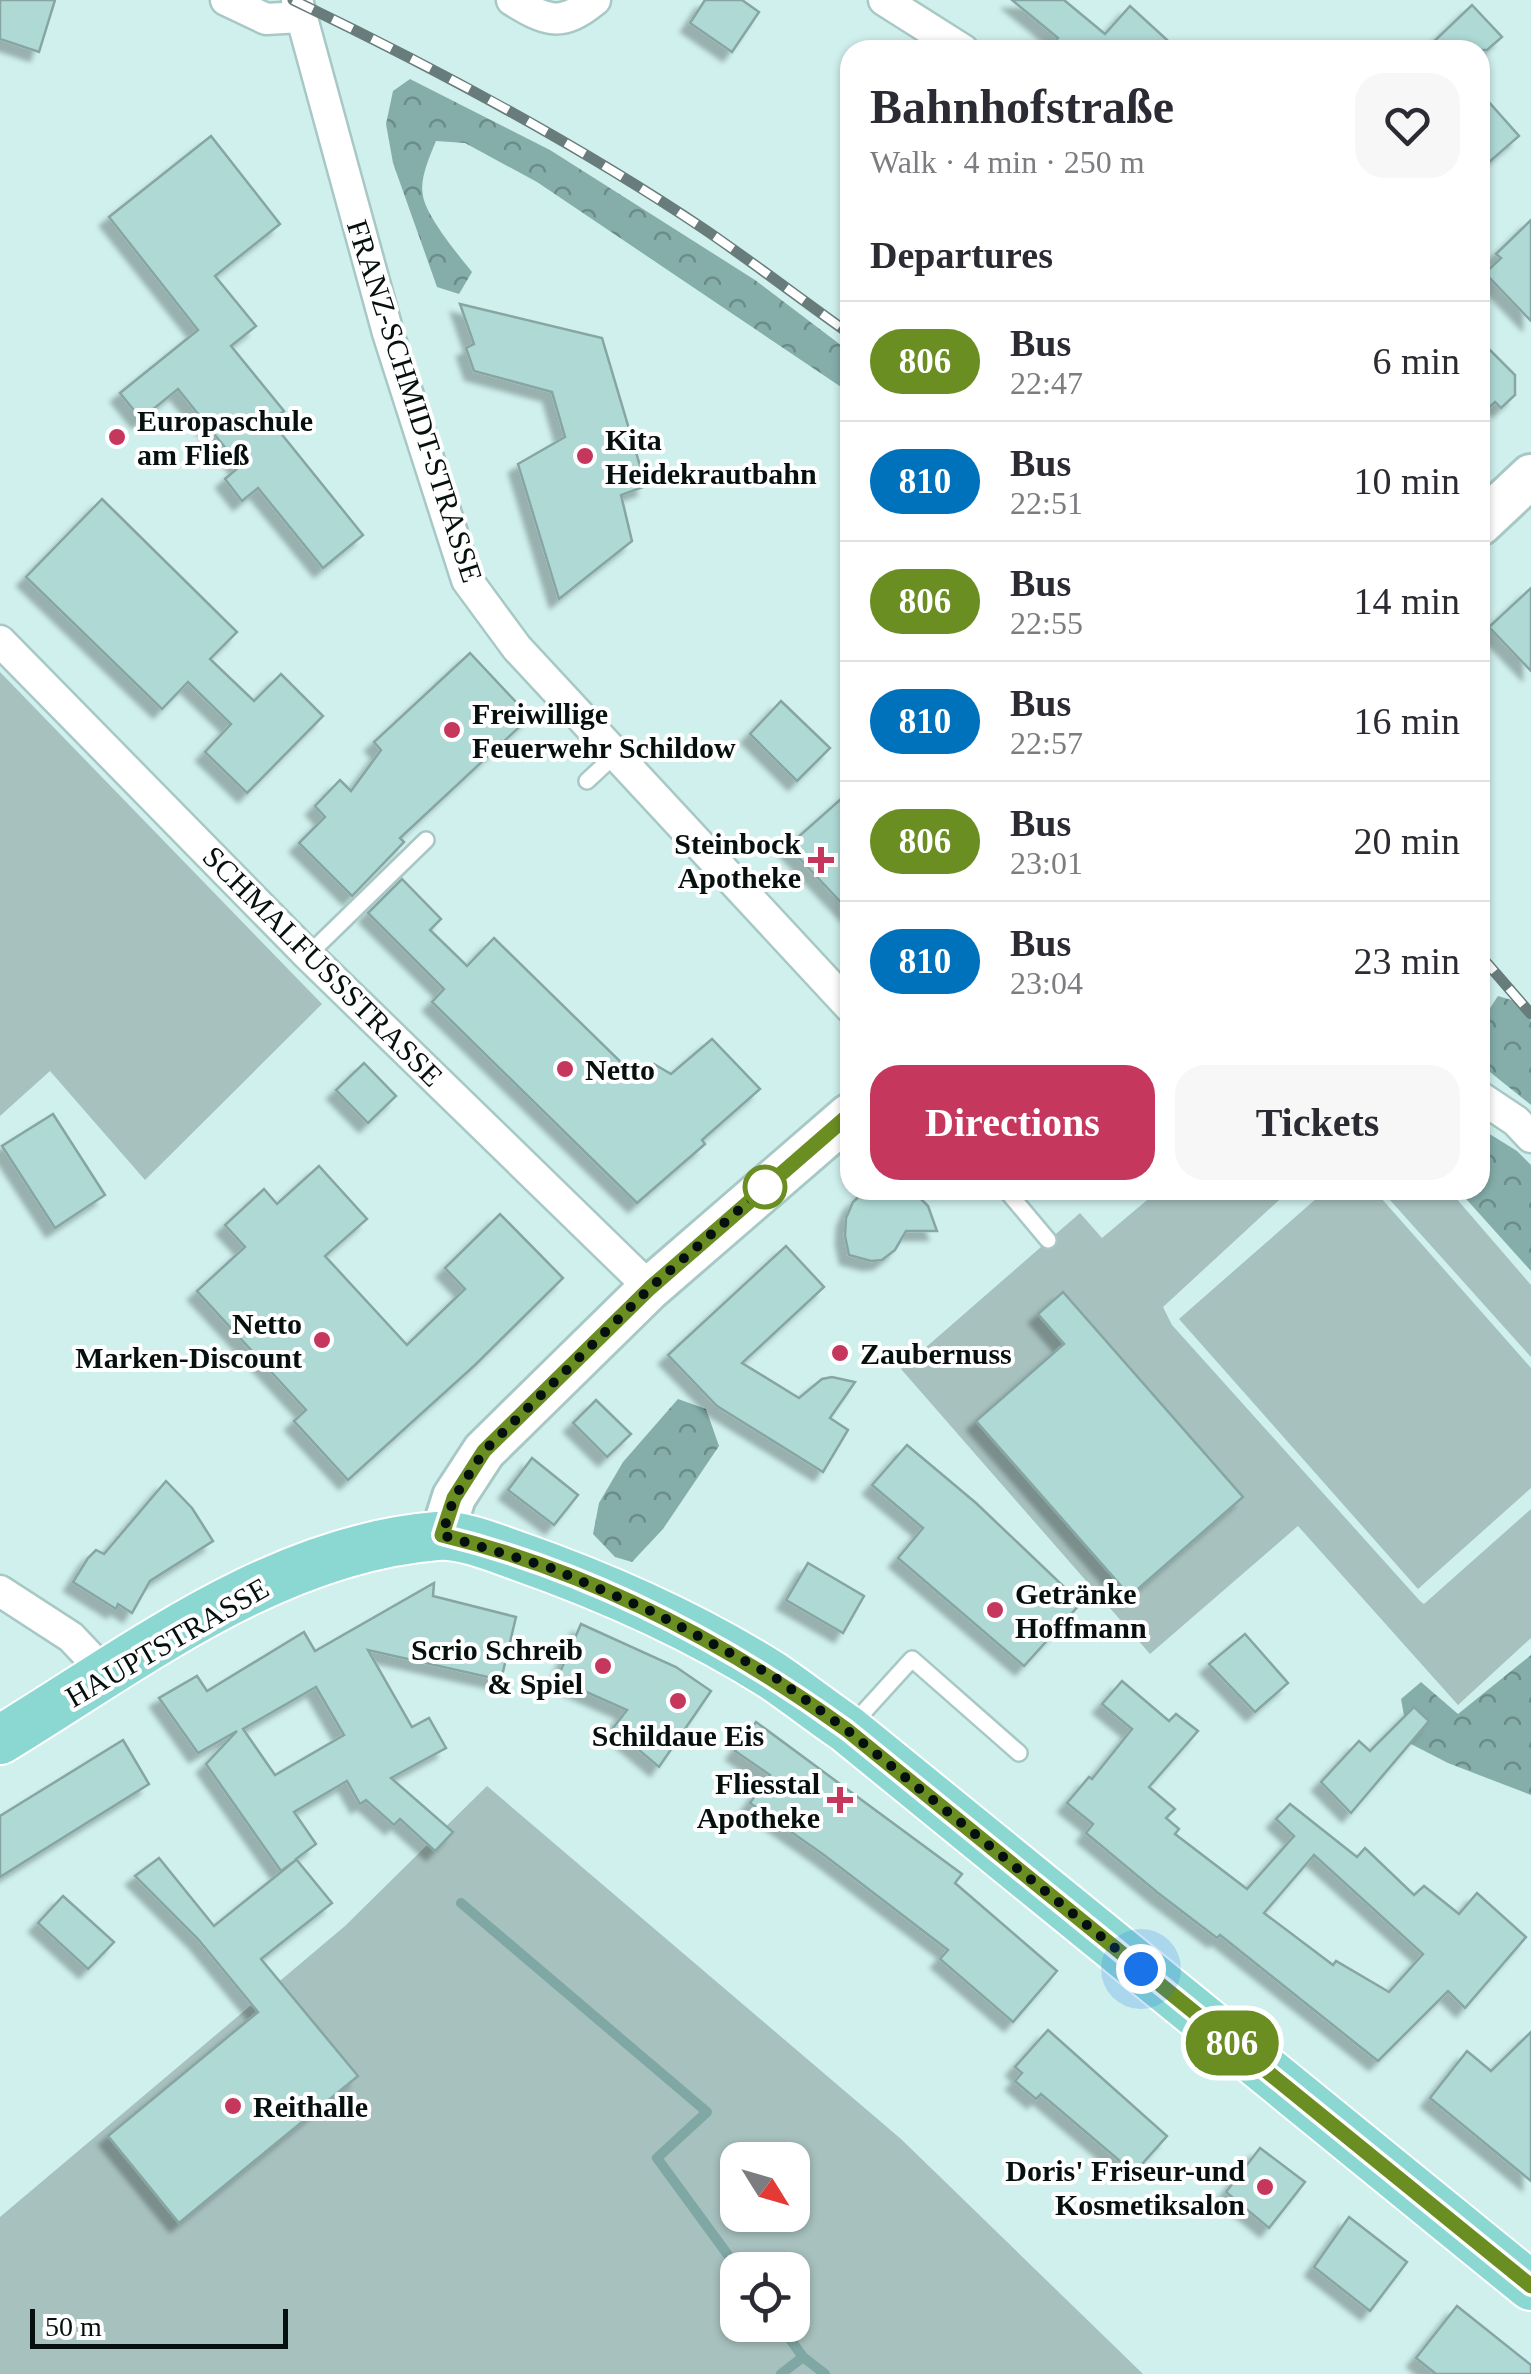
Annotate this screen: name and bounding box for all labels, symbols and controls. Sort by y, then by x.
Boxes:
button: heart [1355,73,1460,178]
text: Bahnhofstraße [870,80,1174,133]
text: Walk · 4 min · 250 m [870,144,1145,180]
street label: FRANZ-SCHMIDT-STRASSE [341,216,489,586]
text: Departures [870,234,1053,276]
text: Bus [1010,322,1071,364]
text: 6 min [1372,340,1460,382]
text: 806 [899,342,951,381]
text: 22:47 [1010,365,1083,401]
place label: Europaschule am Fließ [137,404,313,471]
place label: Kita Heidekrautbahn [605,423,817,490]
marker: Europaschule am Fließ [106,426,128,448]
text: Bus [1010,442,1071,484]
marker: Kita Heidekrautbahn [574,445,596,467]
text: 10 min [1353,460,1460,502]
text: 810 [899,462,951,501]
text: 22:51 [1010,485,1083,521]
text: Bus [1010,562,1071,604]
text: 14 min [1353,580,1460,622]
text: 806 [899,582,951,621]
text: 22:55 [1010,605,1083,641]
text: Bus [1010,682,1071,724]
place label: Freiwillige Feuerwehr Schildow [472,697,736,764]
text: 16 min [1353,700,1460,742]
text: 810 [899,702,951,741]
marker: Freiwillige Feuerwehr Schildow [441,719,463,741]
text: 22:57 [1010,725,1083,761]
text: Bus [1010,802,1071,844]
text: 20 min [1353,820,1460,862]
text: 806 [899,822,951,861]
place label: Steinbock Apotheke [674,827,801,894]
street label: SCHMALFUSSSTRASSE [196,839,450,1093]
text: 23:01 [1010,845,1083,881]
marker: Steinbock Apotheke [810,849,832,871]
text: Bus [1010,922,1071,964]
text: 23 min [1353,940,1460,982]
text: 810 [899,942,951,981]
text: 23:04 [1010,965,1083,1001]
place label: Netto [585,1053,655,1086]
marker: Netto [554,1058,576,1080]
button: Directions [870,1065,1155,1180]
button: Tickets [1175,1065,1460,1180]
unlabelled marker [744,1166,786,1208]
place label: Netto Marken-Discount [75,1307,302,1374]
marker: Netto Marken-Discount [311,1329,333,1351]
place label: Zaubernuss [860,1337,1012,1370]
marker: Zaubernuss [829,1342,851,1364]
street label: HAUPTSTRASSE [60,1571,274,1713]
place label: Getränke Hoffmann [1015,1577,1147,1644]
marker: Getränke Hoffmann [984,1599,1006,1621]
place label: Scrio Schreib & Spiel [411,1633,583,1700]
marker: Scrio Schreib & Spiel [592,1655,614,1677]
marker: Schildaue Eis [667,1690,689,1712]
place label: Schildaue Eis [592,1719,764,1752]
place label: Fliesstal Apotheke [697,1767,820,1834]
marker: Fliesstal Apotheke [829,1789,851,1811]
your location [1116,1944,1166,1994]
line badge: 806 [1174,2010,1290,2076]
text: 806 [1206,2024,1258,2063]
place label: Reithalle [253,2090,368,2123]
marker: Reithalle [222,2095,244,2117]
north arrow [720,2142,810,2232]
map controls [720,2142,810,2342]
place label: Doris' Friseur-und Kosmetiksalon [1005,2154,1245,2221]
marker: Doris' Friseur-und Kosmetiksalon [1254,2176,1276,2198]
button: locate [720,2252,810,2342]
scale bar [30,2304,288,2348]
text: 50 m [45,2311,102,2342]

